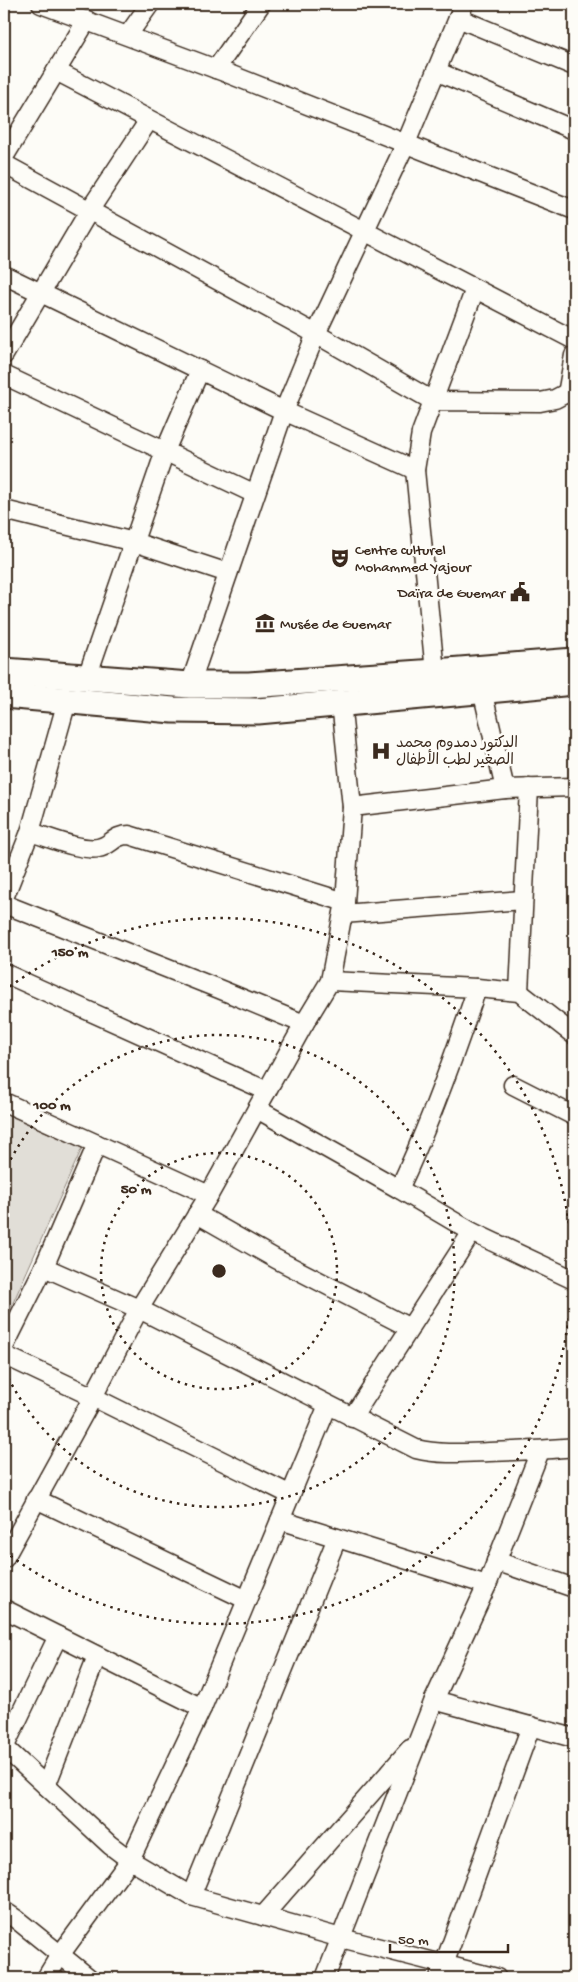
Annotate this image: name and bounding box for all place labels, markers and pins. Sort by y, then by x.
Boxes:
place label: Centre culturel Mohammed Yajour [355,542,472,577]
theatre icon: Centre culturel Mohammed Yajour [329,547,351,569]
public building icon: Daïra de Guemar [509,581,531,603]
place label: Daïra de Guemar [397,585,507,603]
museum icon: Musée de Guemar [254,612,276,634]
place label: Musée de Guemar [280,616,392,634]
place label: الدكتور دمدوم محمد الصغير لطب الأطفال [396,735,518,770]
hospital icon: الدكتور دمدوم محمد الصغير لطب الأطفال [370,740,392,762]
centre of rings [210,1262,228,1280]

